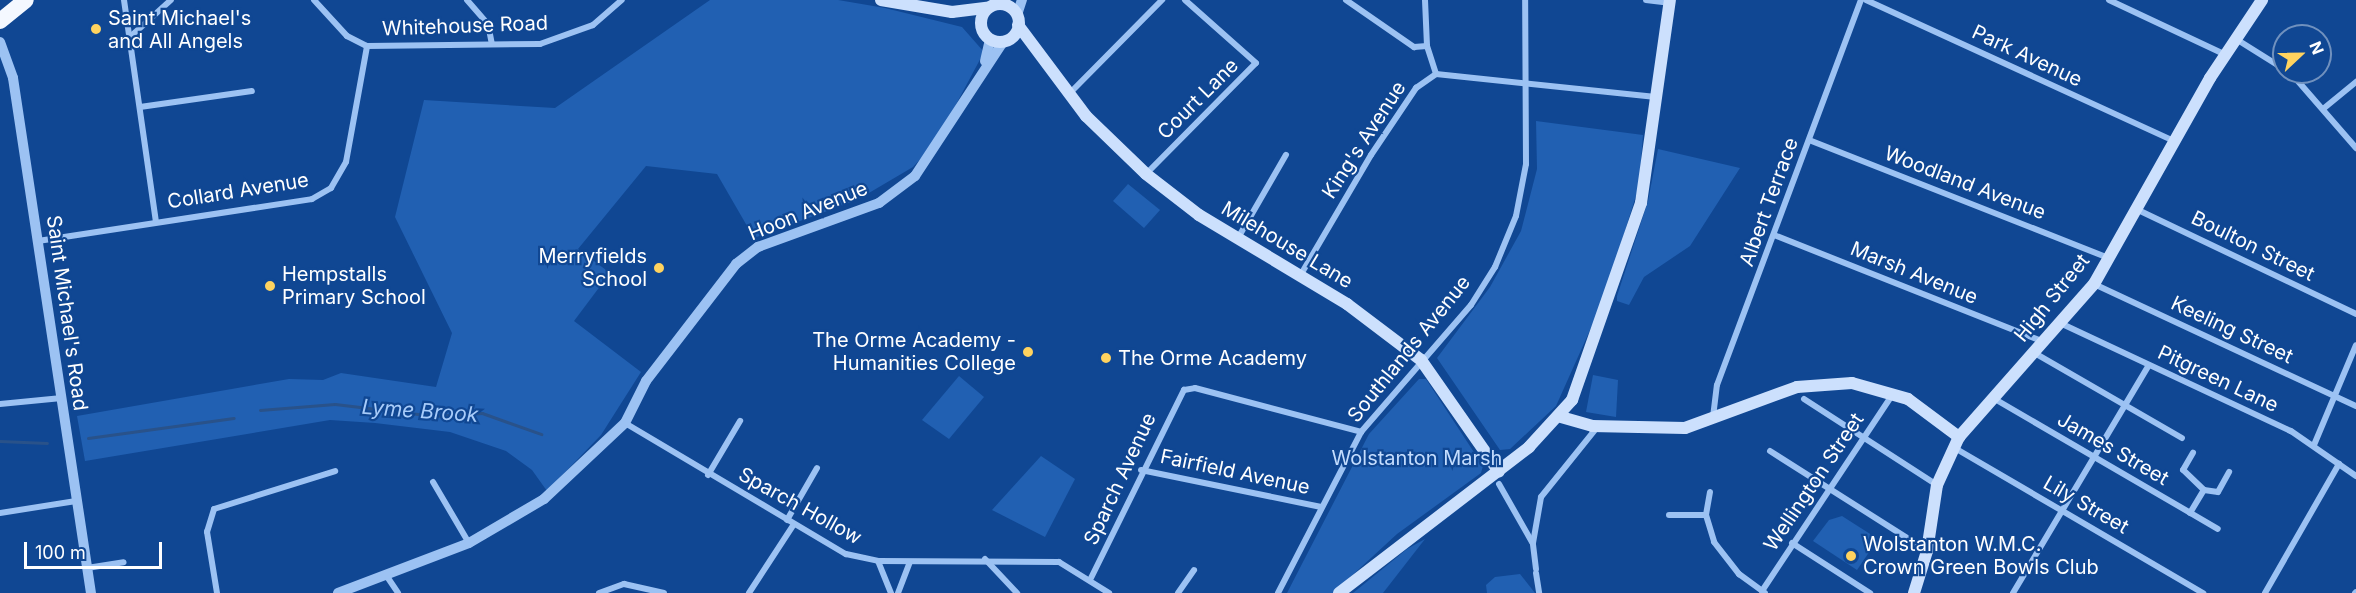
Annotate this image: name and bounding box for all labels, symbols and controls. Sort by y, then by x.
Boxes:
place label: Saint Michael's and All Angels [108,6,251,53]
street label: Whitehouse Road [382,11,548,41]
street label: Park Avenue [1968,20,2086,92]
marker: Saint Michael's and All Angels [89,22,103,36]
north arrow [2272,24,2332,84]
text: N [2305,39,2328,57]
street label: Court Lane [1153,54,1243,144]
street label: King's Avenue [1317,77,1411,203]
street label: Albert Terrace [1735,134,1803,270]
street label: Woodland Avenue [1881,141,2049,225]
street label: Collard Avenue [166,168,310,214]
street label: Hoon Avenue [745,176,871,246]
street label: Milehouse Lane [1217,196,1357,294]
street label: Boulton Street [2187,206,2319,286]
street label: Saint Michael's Road [41,214,93,412]
street label: Marsh Avenue [1847,237,1981,309]
place label: Merryfields School [539,244,647,291]
street label: High Street [2009,249,2095,347]
marker: Merryfields School [652,261,666,275]
place label: Hempstalls Primary School [282,262,426,309]
street label: Southlands Avenue [1343,271,1475,427]
marker: Hempstalls Primary School [263,279,277,293]
street label: Keeling Street [2167,291,2297,369]
place label: The Orme Academy - Humanities College [812,328,1016,375]
street label: Pitgreen Lane [2154,341,2282,417]
marker: The Orme Academy - Humanities College [1021,345,1035,359]
place label: The Orme Academy [1118,346,1307,370]
marker: The Orme Academy [1099,351,1113,365]
water label: Lyme Brook [361,394,479,428]
street label: James Street [2053,407,2173,491]
street label: Wellington Street [1759,408,1869,556]
street label: Sparch Avenue [1079,409,1161,549]
street label: Fairfield Avenue [1158,444,1312,500]
park label: Wolstanton Marsh [1332,446,1502,470]
street label: Sparch Hollow [734,462,866,550]
street label: Lily Street [2039,471,2133,539]
scale bar [27,530,165,568]
place label: Wolstanton W.M.C. Crown Green Bowls Club [1863,532,2099,579]
text: 100 m [35,542,86,563]
marker: Wolstanton W.M.C. Crown Green Bowls Club [1844,549,1858,563]

